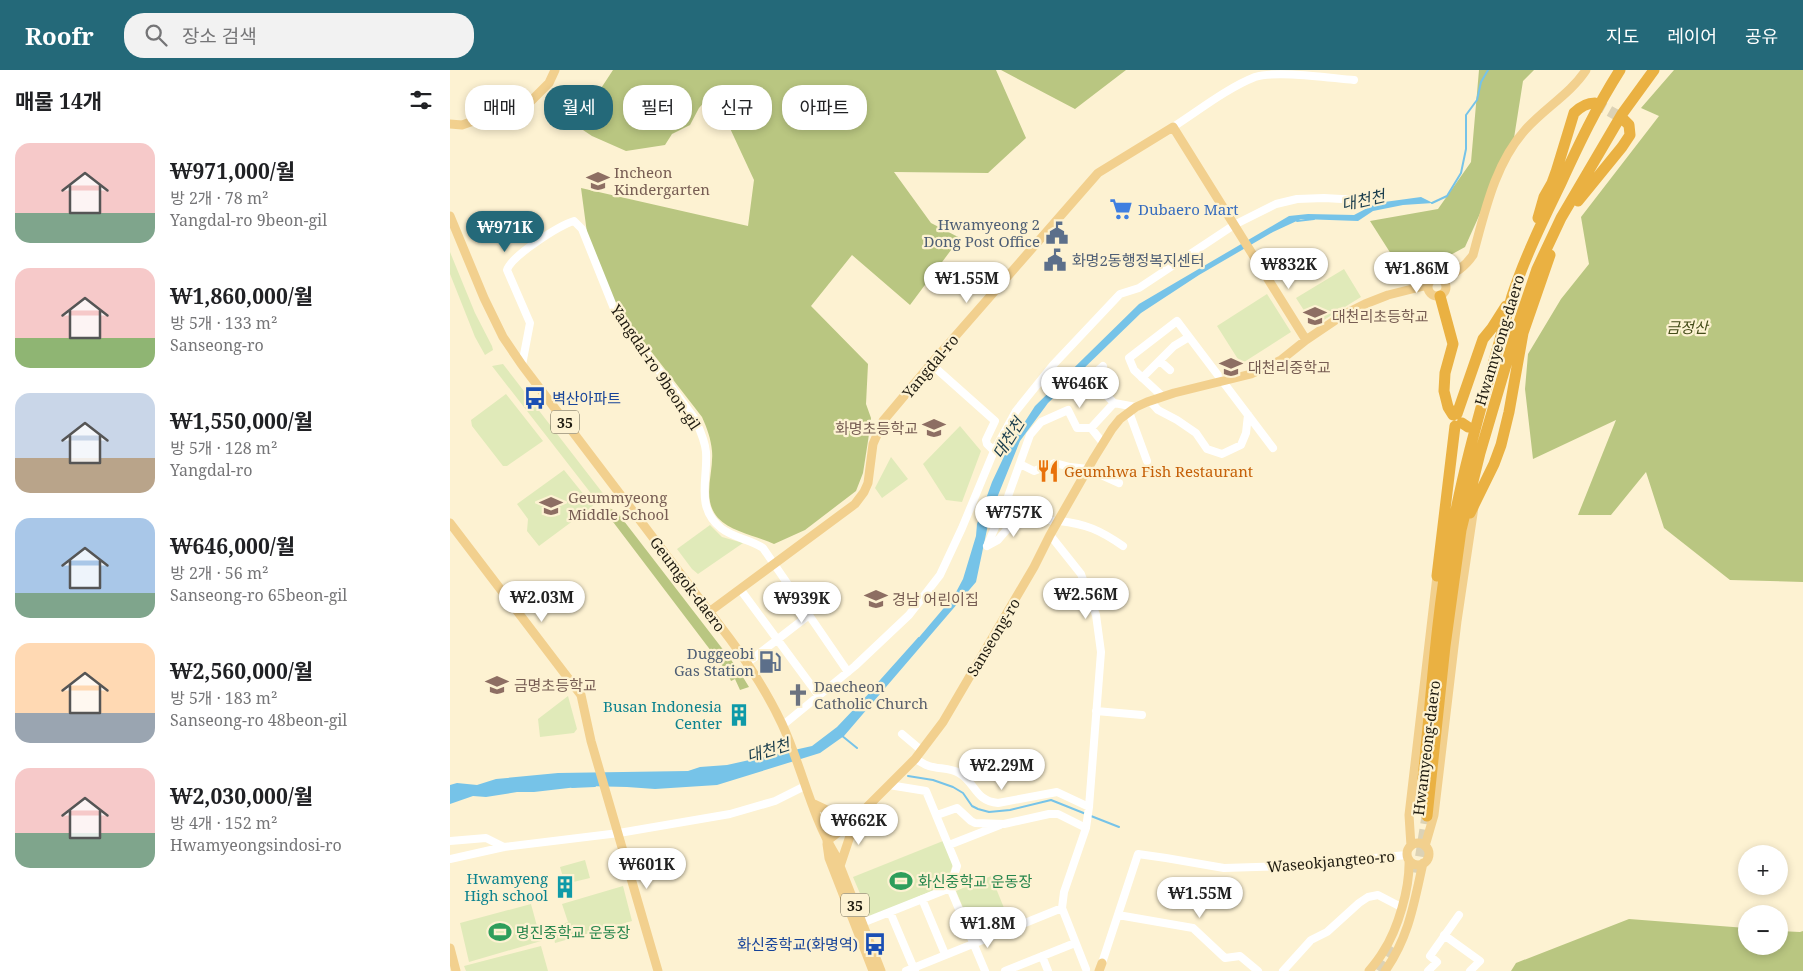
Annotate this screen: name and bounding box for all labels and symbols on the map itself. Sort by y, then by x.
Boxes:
place label: Incheon Kindergarten [614,162,710,199]
school or university icon: Incheon Kindergarten [585,168,611,194]
water label: 대천천 [1339,184,1389,216]
supermarket icon: Dubaero Mart [1108,196,1134,222]
place label: Dubaero Mart [1138,199,1239,219]
pin: ₩971K [470,210,540,253]
place label: Hwamyeong 2 Dong Post Office [924,214,1040,251]
public building icon: Hwamyeong 2 Dong Post Office [1044,220,1070,246]
public building icon: 화명2동행정복지센터 [1042,247,1068,273]
pin: ₩832K [1254,248,1324,290]
place label: 화명2동행정복지센터 [1072,250,1205,270]
pin: ₩1.86M [1376,252,1458,294]
pin: ₩1.55M [926,262,1008,304]
street label: Hwamyeong-daero [1470,272,1528,408]
street label: Yangdal-ro 9beon-gil [606,299,706,434]
school or university icon: 대천리초등학교 [1302,303,1328,329]
place label: 대천리초등학교 [1332,306,1429,326]
park label: 금정산 [1666,317,1710,337]
street label: Yangdal-ro [897,330,963,403]
school or university icon: 대천리중학교 [1218,354,1244,380]
place label: 대천리중학교 [1248,357,1331,377]
pin: ₩646K [1045,366,1115,409]
bus stop icon: 벽산아파트 [522,385,548,411]
place label: 벽산아파트 [552,388,621,408]
road number: 35 [551,411,579,434]
water label: 대천천 [987,412,1030,463]
school or university icon: 화명초등학교 [921,415,947,441]
place label: 화명초등학교 [835,418,918,438]
restaurant icon: Geumhwa Fish Restaurant [1035,458,1061,484]
place label: Geumhwa Fish Restaurant [1064,461,1253,481]
place label: Geummyeong Middle School [568,487,669,524]
school or university icon: Geummyeong Middle School [538,493,564,519]
pin: ₩757K [979,496,1049,538]
street label: Geumgok-daero [646,532,730,636]
pin: ₩2.56M [1045,578,1127,620]
pin: ₩2.03M [501,580,583,623]
pin: ₩939K [767,582,837,624]
school or university icon: 경남 어린이집 [863,586,889,612]
place label: 경남 어린이집 [892,589,979,609]
street label: Sanseong-ro [962,594,1024,680]
place label: Duggeobi Gas Station [674,643,754,680]
fuel station icon: Duggeobi Gas Station [757,649,783,675]
school or university icon: 금명초등학교 [484,672,510,698]
place label: 금명초등학교 [514,675,597,695]
place label: Daecheon Catholic Church [814,676,929,713]
street label: Hwamyeong-daero [1408,679,1444,817]
church icon: Daecheon Catholic Church [785,682,811,708]
place label: Busan Indonesia Center [603,696,722,733]
building icon: Busan Indonesia Center [726,702,752,728]
water label: 대천천 [744,732,795,767]
pin: ₩2.29M [961,748,1043,791]
pin: ₩662K [824,804,894,846]
street label: Waseokjangteo-ro [1266,845,1396,877]
pin: ₩601K [612,848,682,890]
place label: Hwamyeng High school [464,868,548,905]
sports icon: 화신중학교 운동장 [888,868,914,894]
place label: 화신중학교 운동장 [918,871,1033,891]
building icon: Hwamyeng High school [552,874,578,900]
pin: ₩1.55M [1159,876,1241,919]
road number: 35 [841,894,869,916]
pin: ₩1.8M [953,906,1023,949]
sports icon: 명진중학교 운동장 [487,919,513,945]
place label: 명진중학교 운동장 [516,922,631,942]
bus stop icon: 화신중학교(화명역) [862,931,888,957]
place label: 화신중학교(화명역) [737,934,858,954]

